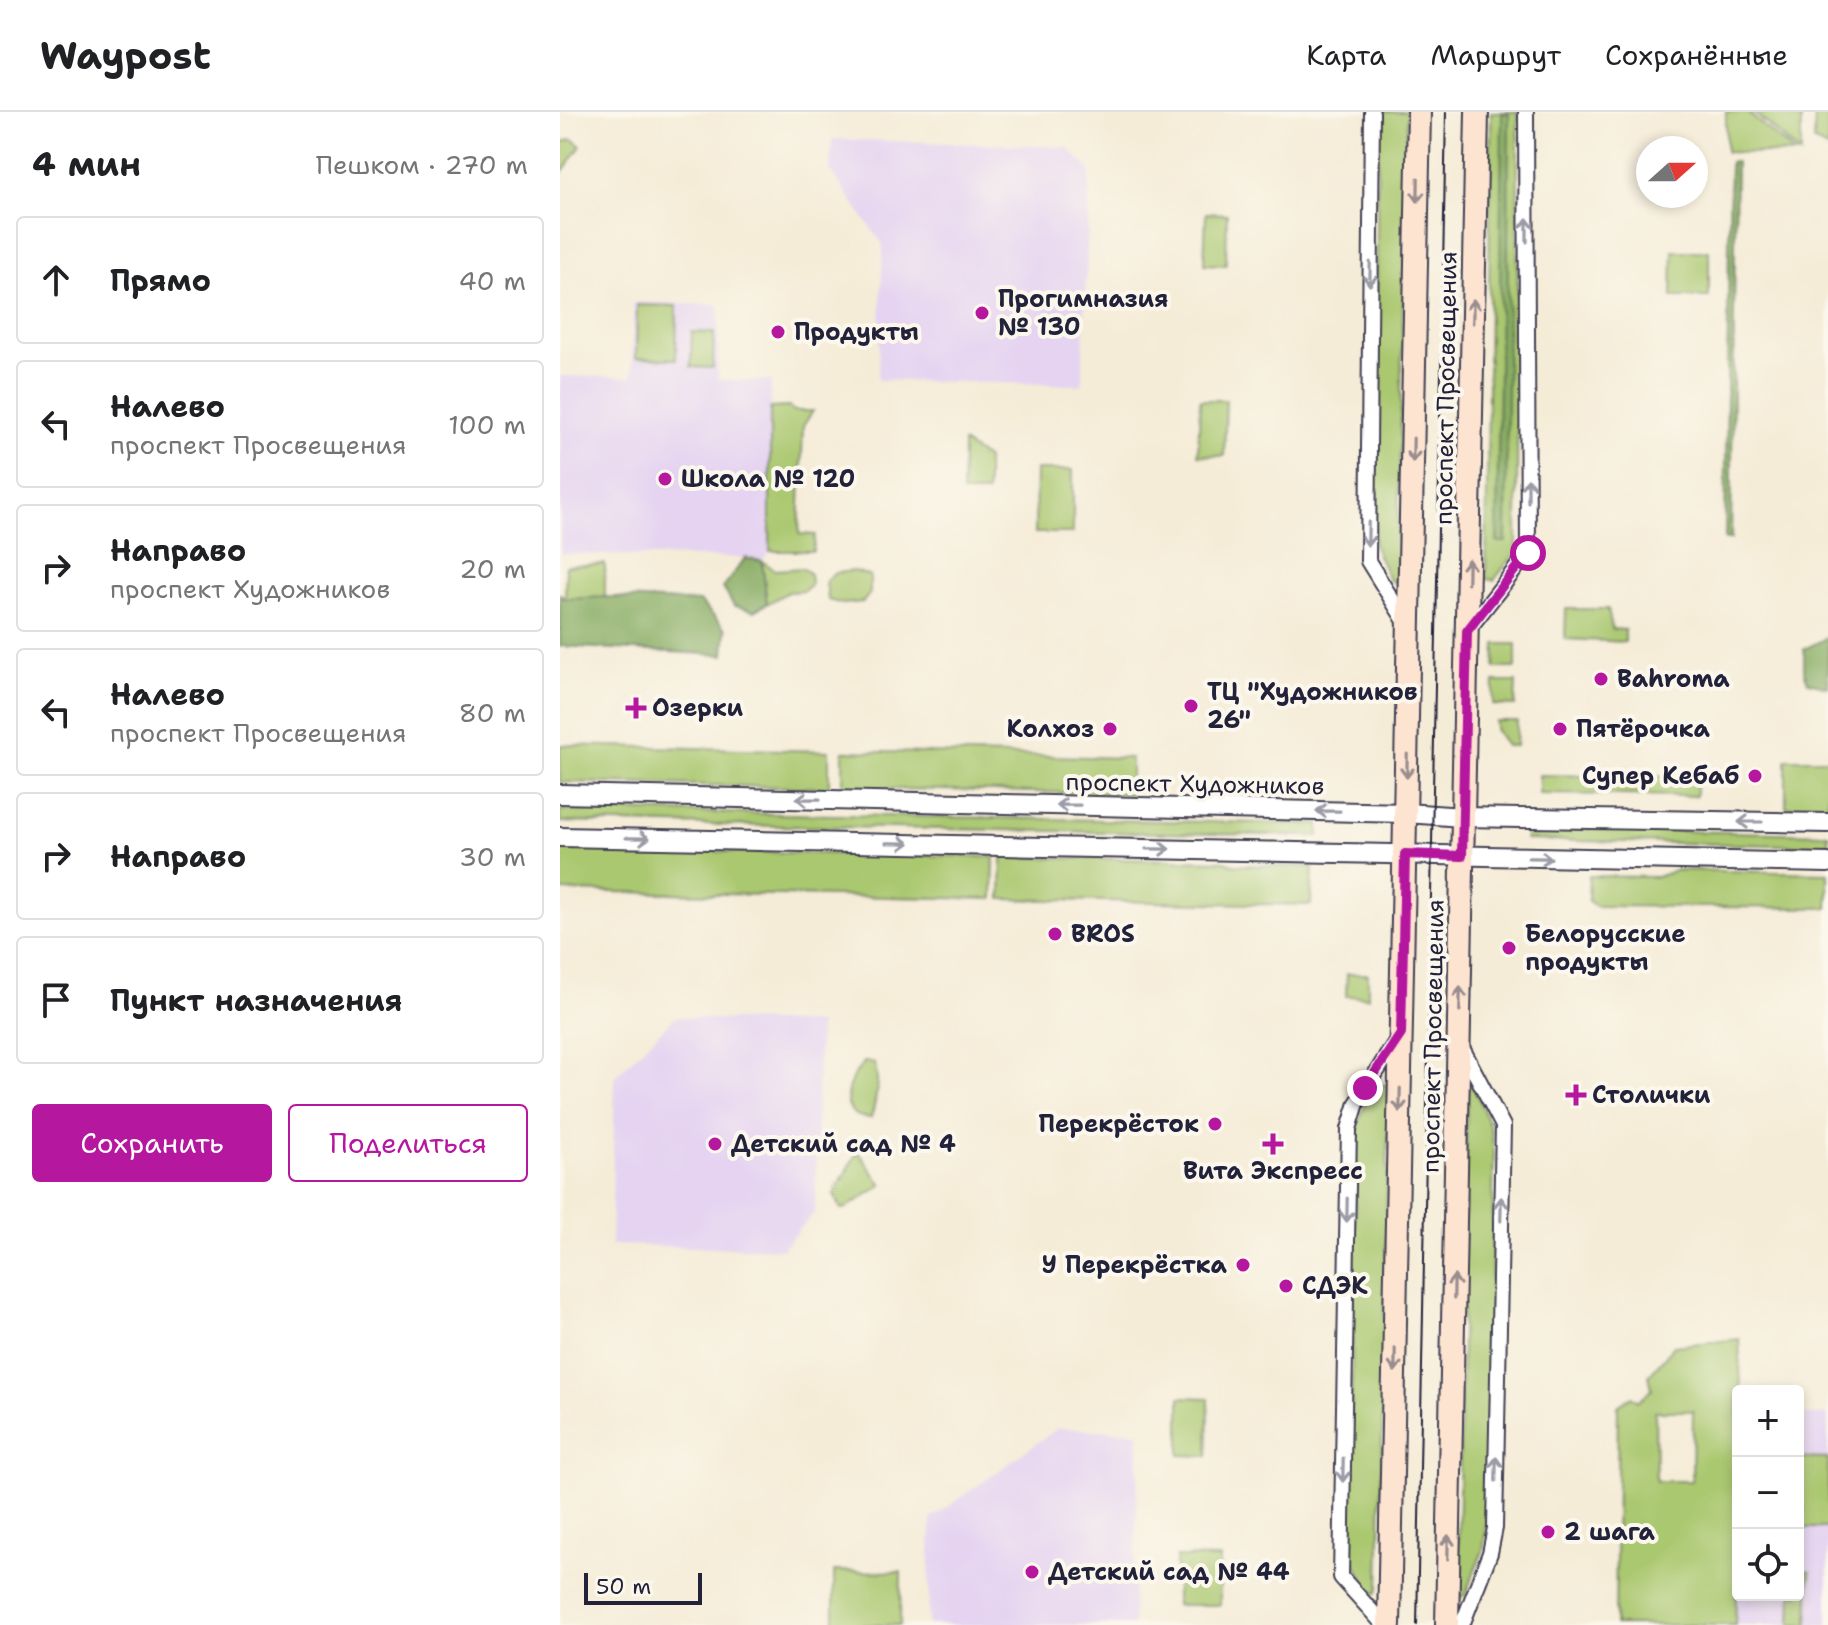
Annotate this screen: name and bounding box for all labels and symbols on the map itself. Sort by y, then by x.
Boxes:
north arrow [1636,136,1708,208]
one-way arrow [1410,176,1425,203]
one-way arrow [1519,217,1535,244]
street label: проспект Просвещения [1428,251,1464,525]
one-way arrow [1363,260,1378,287]
place label: Прогимназия № 130 [998,283,1168,343]
one-way arrow [1466,298,1481,325]
marker: Прогимназия № 130 [973,304,991,322]
place label: Продукты [794,316,919,348]
marker: Продукты [769,323,787,341]
one-way arrow [1405,436,1421,463]
place label: Школа № 120 [681,463,855,495]
marker: Школа № 120 [656,470,674,488]
one-way arrow [1520,477,1536,504]
one-way arrow [1360,520,1376,547]
route start [1510,535,1546,571]
one-way arrow [1460,558,1476,585]
place label: Bahroma [1617,663,1730,695]
marker: Bahroma [1592,670,1610,688]
place label: ТЦ "Художников 26" [1207,676,1418,736]
place label: Озерки [652,692,744,724]
marker: ТЦ "Художников 26" [1182,697,1200,715]
marker: Озерки [627,699,645,717]
place label: Колхоз [1006,713,1094,745]
place label: Пятёрочка [1576,713,1710,745]
marker: Колхоз [1101,720,1119,738]
marker: Пятёрочка [1551,720,1569,738]
one-way arrow [1399,752,1415,779]
place label: Супер Кебаб [1582,760,1739,792]
street label: проспект Художников [1065,766,1325,802]
marker: Супер Кебаб [1746,767,1764,785]
one-way arrow [795,792,822,807]
one-way arrow [1055,797,1082,813]
one-way arrow [1315,803,1342,818]
one-way arrow [1737,814,1764,829]
one-way arrow [624,830,651,846]
one-way arrow [884,836,911,851]
one-way arrow [1144,841,1171,856]
one-way arrow [1526,850,1553,866]
street label: проспект Просвещения [1415,899,1451,1173]
place label: BROS [1071,918,1135,950]
place label: Белорусские продукты [1525,918,1686,978]
marker: BROS [1046,925,1064,943]
marker: Белорусские продукты [1500,939,1518,957]
one-way arrow [1452,986,1467,1013]
route end [1347,1070,1383,1106]
place label: Столички [1592,1079,1711,1111]
one-way arrow [1392,1086,1407,1113]
marker: Столички [1567,1086,1585,1104]
place label: Перекрёсток [1038,1108,1199,1140]
marker: Перекрёсток [1206,1115,1224,1133]
place label: Детский сад № 4 [731,1128,956,1160]
marker: Детский сад № 4 [706,1135,724,1153]
marker: Вита Экспресс [1264,1135,1282,1153]
place label: Вита Экспресс [1183,1155,1363,1187]
one-way arrow [1339,1196,1355,1223]
one-way arrow [1493,1196,1509,1223]
place label: У Перекрёстка [1042,1249,1228,1281]
marker: У Перекрёстка [1234,1256,1252,1274]
place label: СДЭК [1302,1270,1368,1302]
one-way arrow [1446,1274,1462,1301]
marker: СДЭК [1277,1277,1295,1295]
one-way arrow [1387,1346,1402,1372]
one-way arrow [1335,1456,1351,1483]
one-way arrow [1488,1456,1504,1483]
place label: 2 шага [1564,1516,1656,1548]
marker: 2 шага [1539,1523,1557,1541]
one-way arrow [1441,1534,1456,1561]
place label: Детский сад № 44 [1048,1556,1290,1588]
marker: Детский сад № 44 [1023,1563,1041,1581]
scale bar [584,1569,702,1605]

